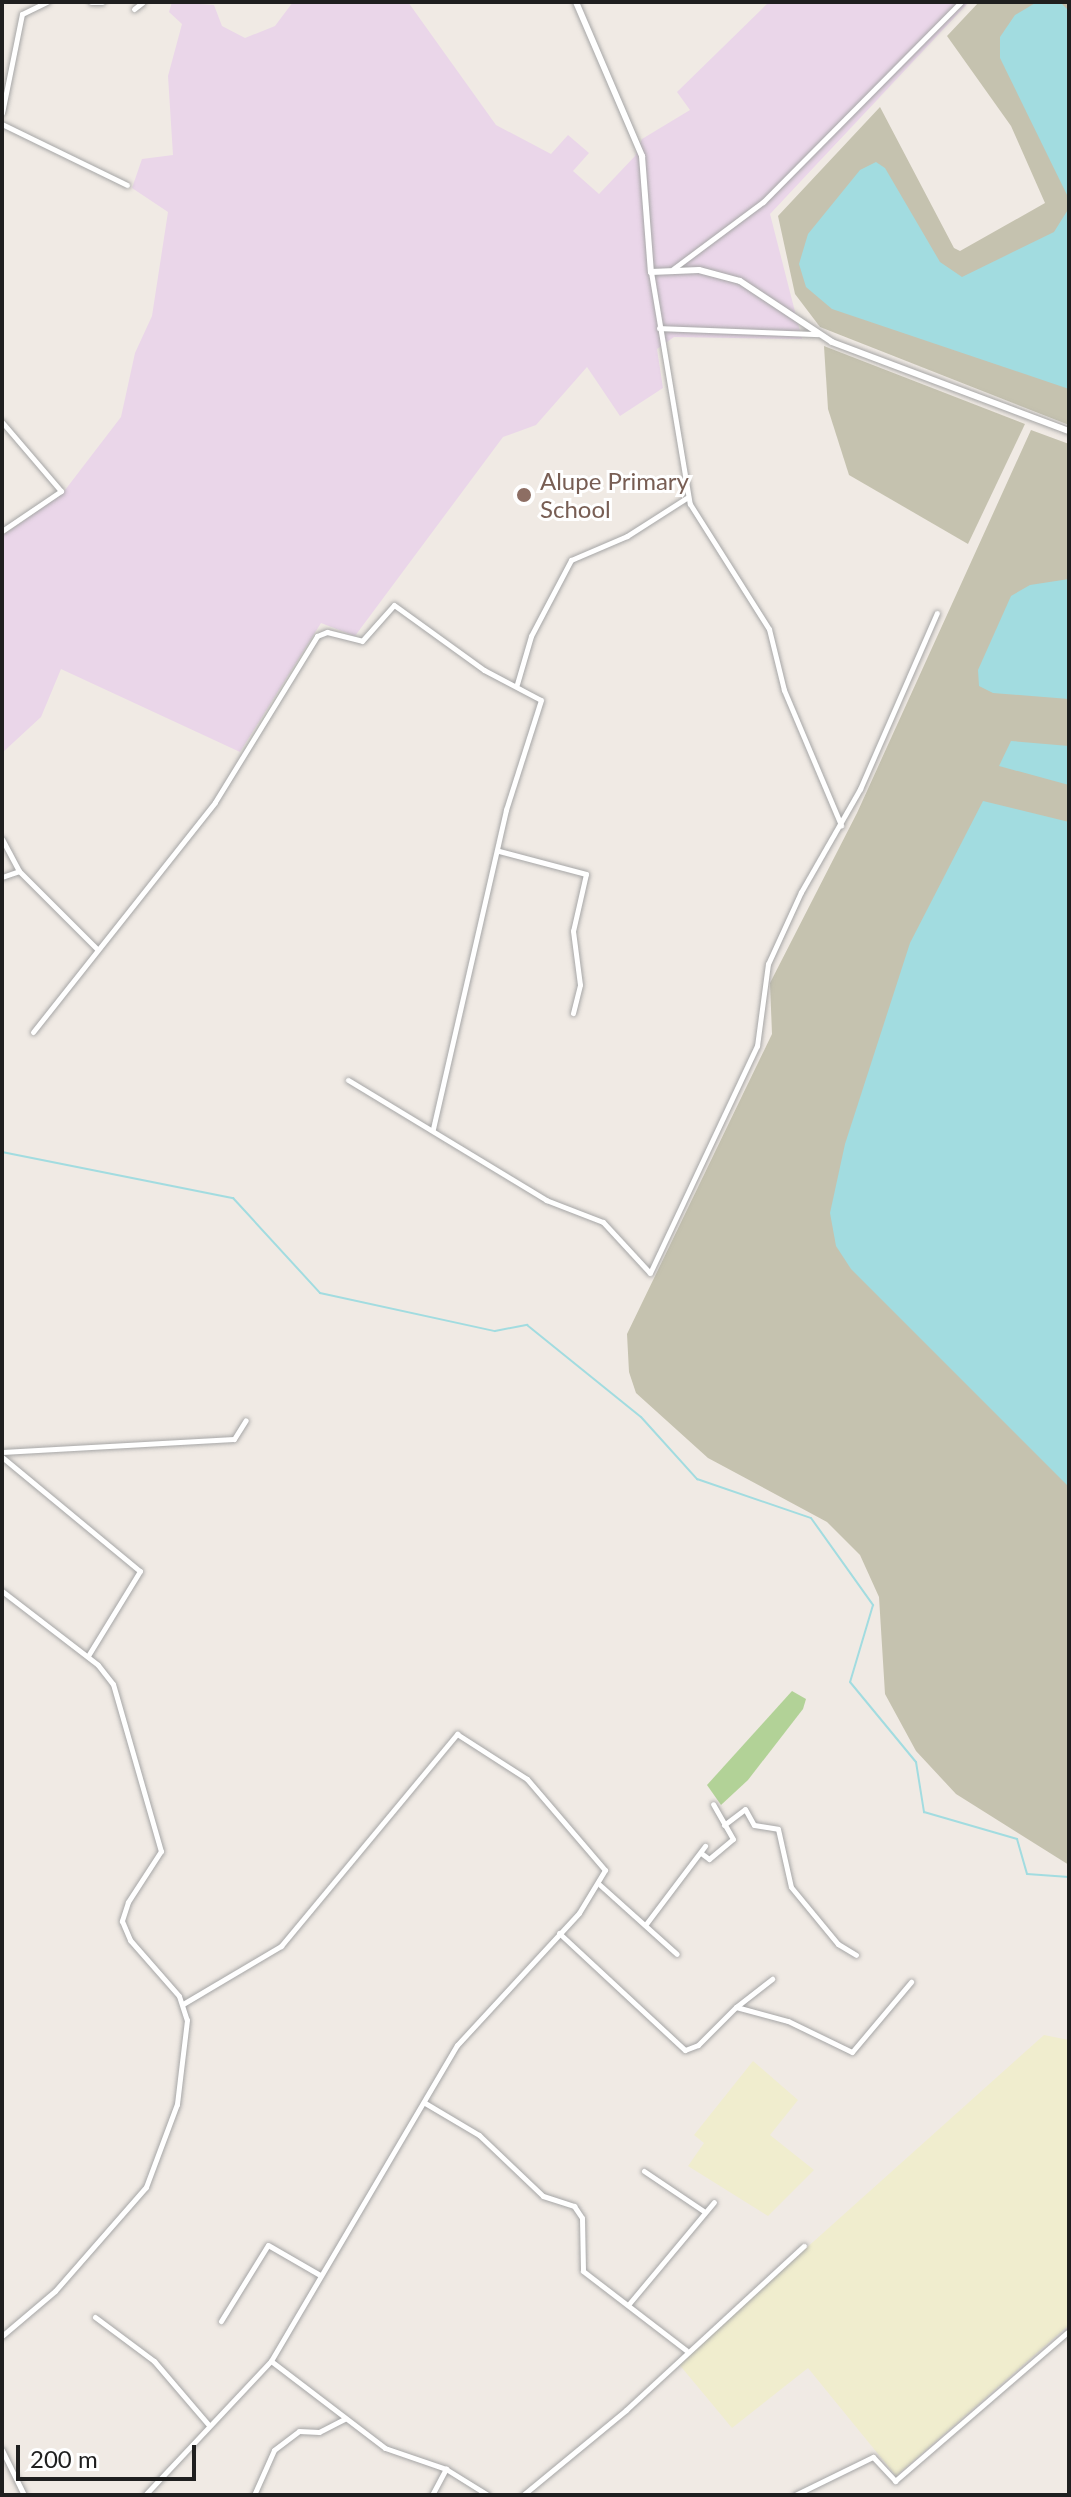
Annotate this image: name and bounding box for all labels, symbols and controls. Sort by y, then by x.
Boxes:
place label: Alupe Primary School [540,467,689,523]
marker: Alupe Primary School [515,486,533,504]
scale bar [20,2429,200,2479]
text: 200 m [30,2444,98,2473]

